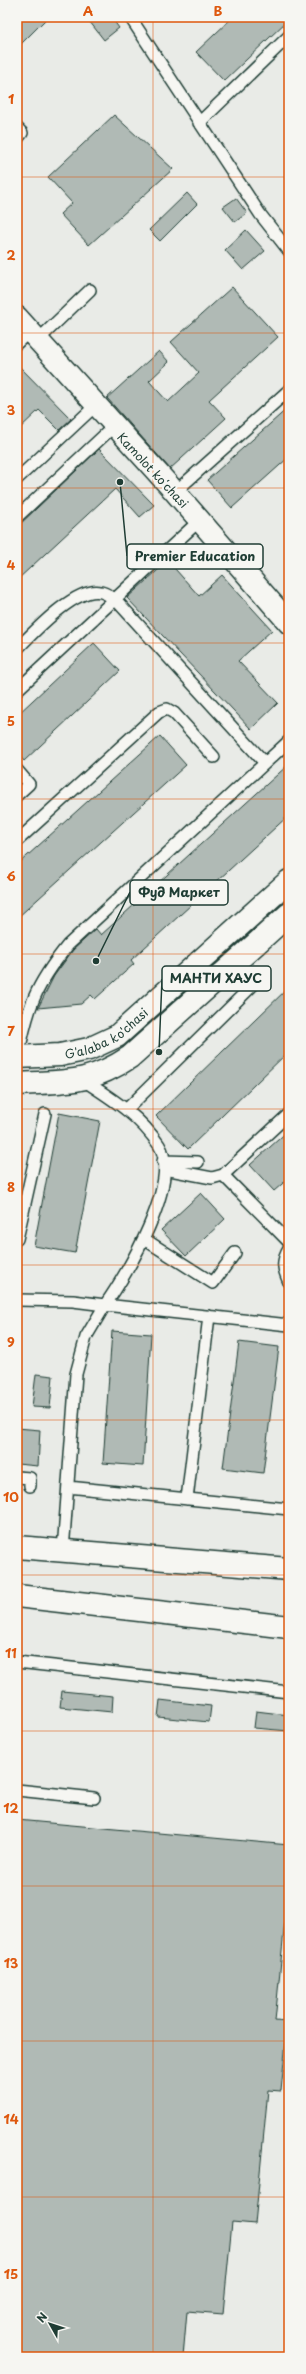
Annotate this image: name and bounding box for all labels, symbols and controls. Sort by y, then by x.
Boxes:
text: A [83,1,93,20]
text: B [214,1,223,20]
text: 1 [8,89,14,108]
text: 2 [6,245,16,264]
text: 3 [7,400,16,419]
street label: Kamolot koʻchasi [113,428,193,512]
callout: Premier Education [127,544,263,569]
text: Premier Education [135,546,255,565]
text: 4 [7,555,16,574]
text: 5 [7,711,15,730]
text: 6 [6,866,16,885]
callout: Фуд Маркет [130,880,228,905]
text: Фуд Маркет [138,882,220,901]
callout: МАНТИ ХАУС [162,966,271,991]
text: МАНТИ ХАУС [170,968,262,987]
street label: G'alaba ko'chasi [63,1004,152,1063]
text: 7 [7,1021,15,1040]
text: 8 [7,1177,15,1196]
text: 9 [7,1332,15,1351]
text: 10 [3,1487,19,1506]
text: 11 [5,1643,17,1662]
text: 12 [3,1798,19,1817]
text: 13 [4,1953,19,1972]
text: 14 [3,2109,19,2128]
text: 15 [4,2264,18,2283]
north arrow [30,2304,70,2344]
text: N [32,2308,51,2326]

